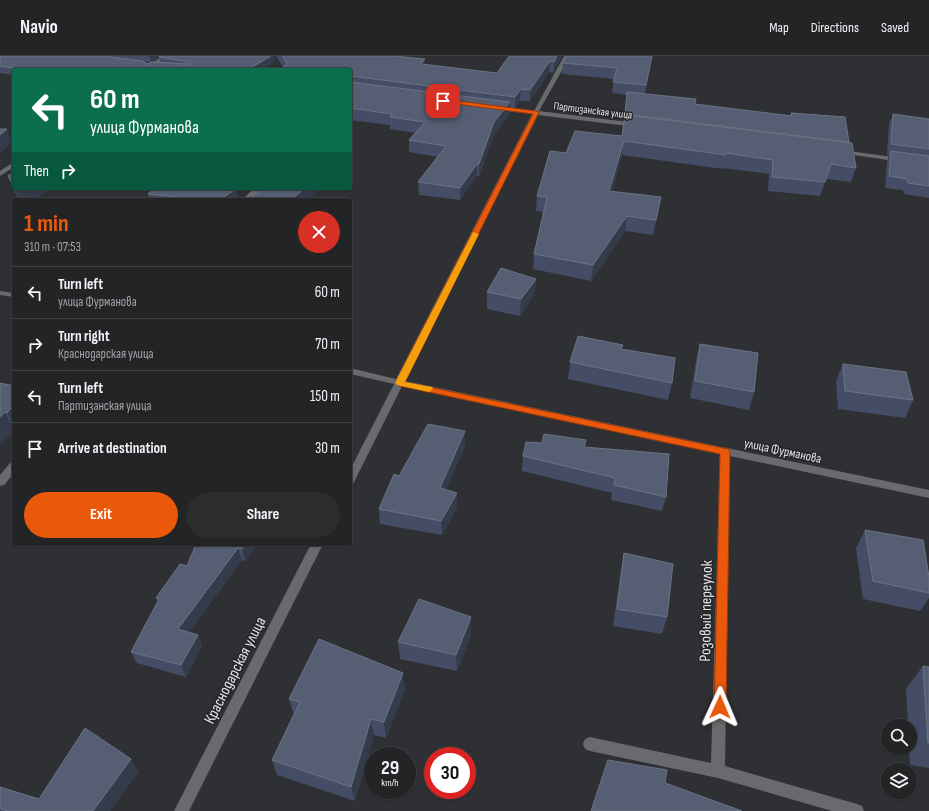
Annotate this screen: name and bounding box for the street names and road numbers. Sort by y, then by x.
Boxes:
street label: Партизанская улица [553,99,633,122]
street label: улица Фурманова [743,435,823,467]
street label: Розовый переулок [696,559,717,662]
street label: Краснодарская улица [200,614,270,727]

